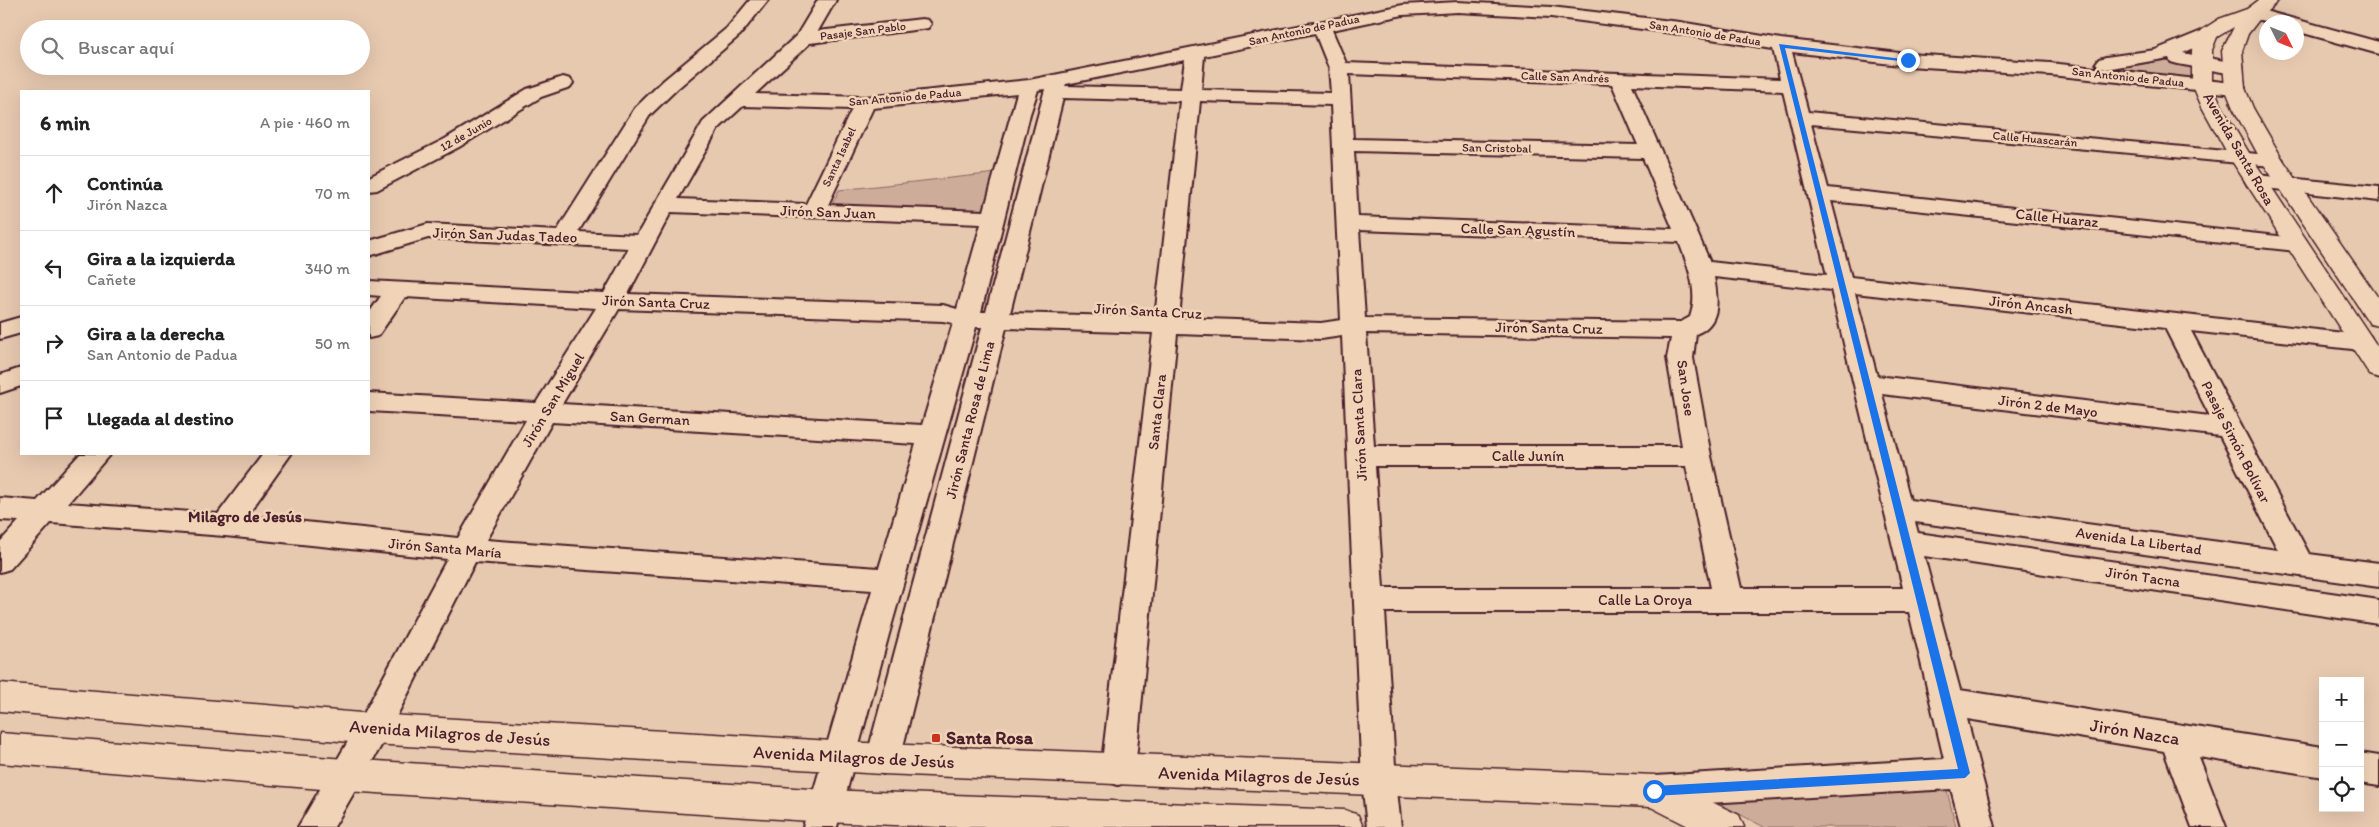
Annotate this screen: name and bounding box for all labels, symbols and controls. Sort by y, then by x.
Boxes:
street label: San Antonio de Padua [1247,11,1361,49]
north arrow [2259,15,2304,60]
street label: San Antonio de Padua [1648,17,1762,49]
street label: Pasaje San Pablo [819,19,907,43]
search box [20,20,370,75]
icon: search [38,34,66,62]
text: Buscar aquí [78,36,174,59]
route end [1897,49,1920,72]
street label: San Antonio de Padua [2071,64,2185,90]
street label: Calle San Andrés [1521,68,1609,86]
street label: San Antonio de Padua [848,85,962,109]
street label: Avenida Santa Rosa [2199,89,2279,209]
text: 6 min [40,110,90,135]
text: A pie · 460 m [260,113,350,132]
street label: 12 de Junio [438,114,494,154]
street label: Santa Isabel [819,124,859,189]
street label: Calle Huascarán [1992,128,2078,150]
street label: San Cristobal [1462,140,1533,156]
text: Continúa [87,172,163,195]
icon: ahead [40,179,68,207]
text: 70 m [315,184,350,203]
text: Jirón Nazca [87,195,168,214]
street label: Jirón San Juan [780,201,877,223]
street label: Calle Huaraz [2015,205,2099,231]
street label: Calle San Agustín [1460,219,1576,241]
street label: Jirón San Judas Tadeo [432,223,578,247]
text: Gira a la izquierda [87,247,235,270]
icon: left [40,254,68,282]
text: 340 m [305,259,350,278]
text: Cañete [87,270,136,289]
street label: Jirón Santa Cruz [602,291,710,313]
street label: Jirón Ancash [1988,292,2074,318]
street label: Jirón Santa Cruz [1094,299,1202,323]
street label: Jirón Santa Cruz [1495,318,1603,338]
text: Gira a la derecha [87,322,225,345]
icon: right [40,329,68,357]
text: 50 m [315,334,350,353]
street label: Jirón Santa Rosa de Lima [942,339,998,501]
text: San Antonio de Padua [87,345,237,364]
street label: Jirón San Miguel [518,349,589,450]
street label: San Jose [1673,359,1699,417]
street label: Jirón Santa Clara [1347,368,1371,482]
street label: Santa Clara [1144,373,1170,451]
street label: Pasaje Simón Bolívar [2197,378,2275,506]
street label: Jirón 2 de Mayo [1997,391,2099,421]
icon: arrive [40,404,68,432]
text: Llegada al destino [87,407,234,430]
street label: San German [610,407,691,429]
street label: Calle Junín [1492,447,1565,465]
district label: Milagro de Jesús [188,507,302,527]
street label: Avenida La Libertad [2075,523,2204,559]
street label: Jirón Santa María [388,534,503,562]
street label: Jirón Tacna [2104,563,2182,591]
street label: Calle La Oroya [1598,591,1693,609]
map controls [2319,677,2364,812]
button: + [2319,677,2364,722]
street label: Jirón Nazca [2089,714,2182,750]
street label: Avenida Milagros de Jesús [349,715,551,751]
button: − [2319,722,2364,767]
place label: Santa Rosa [946,727,1034,749]
marker: Santa Rosa [930,732,942,744]
street label: Avenida Milagros de Jesús [753,741,955,773]
street label: Avenida Milagros de Jesús [1158,761,1360,791]
button: locate [2319,767,2364,812]
route start [1643,780,1666,803]

